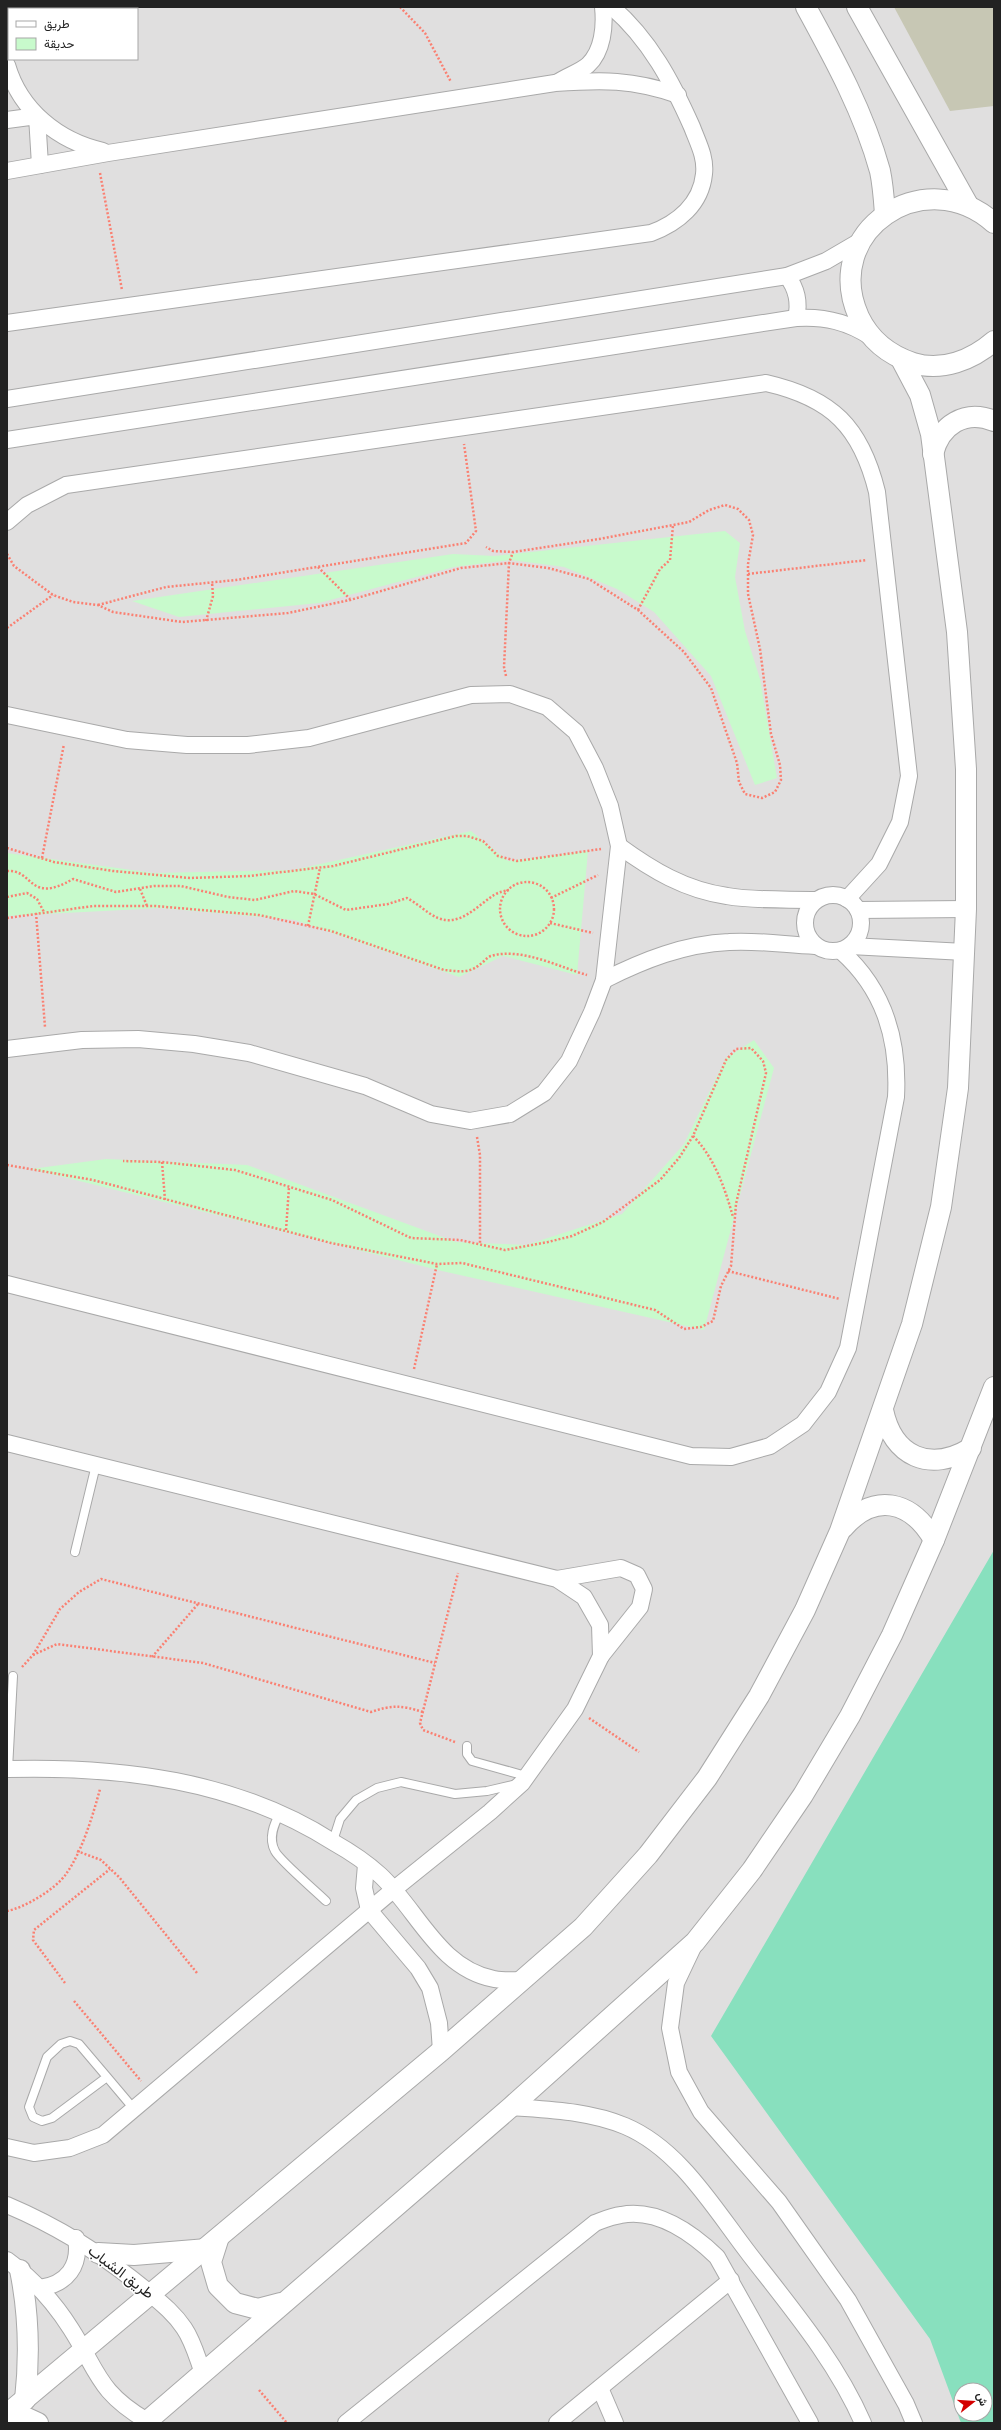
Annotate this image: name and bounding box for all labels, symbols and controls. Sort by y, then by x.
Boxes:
legend [8,8,138,60]
text: طريق [44,16,70,32]
text: حديقة [44,36,74,51]
street label: طريق الشباب [84,2241,158,2304]
north arrow [953,2382,993,2422]
text: ش [974,2391,991,2407]

